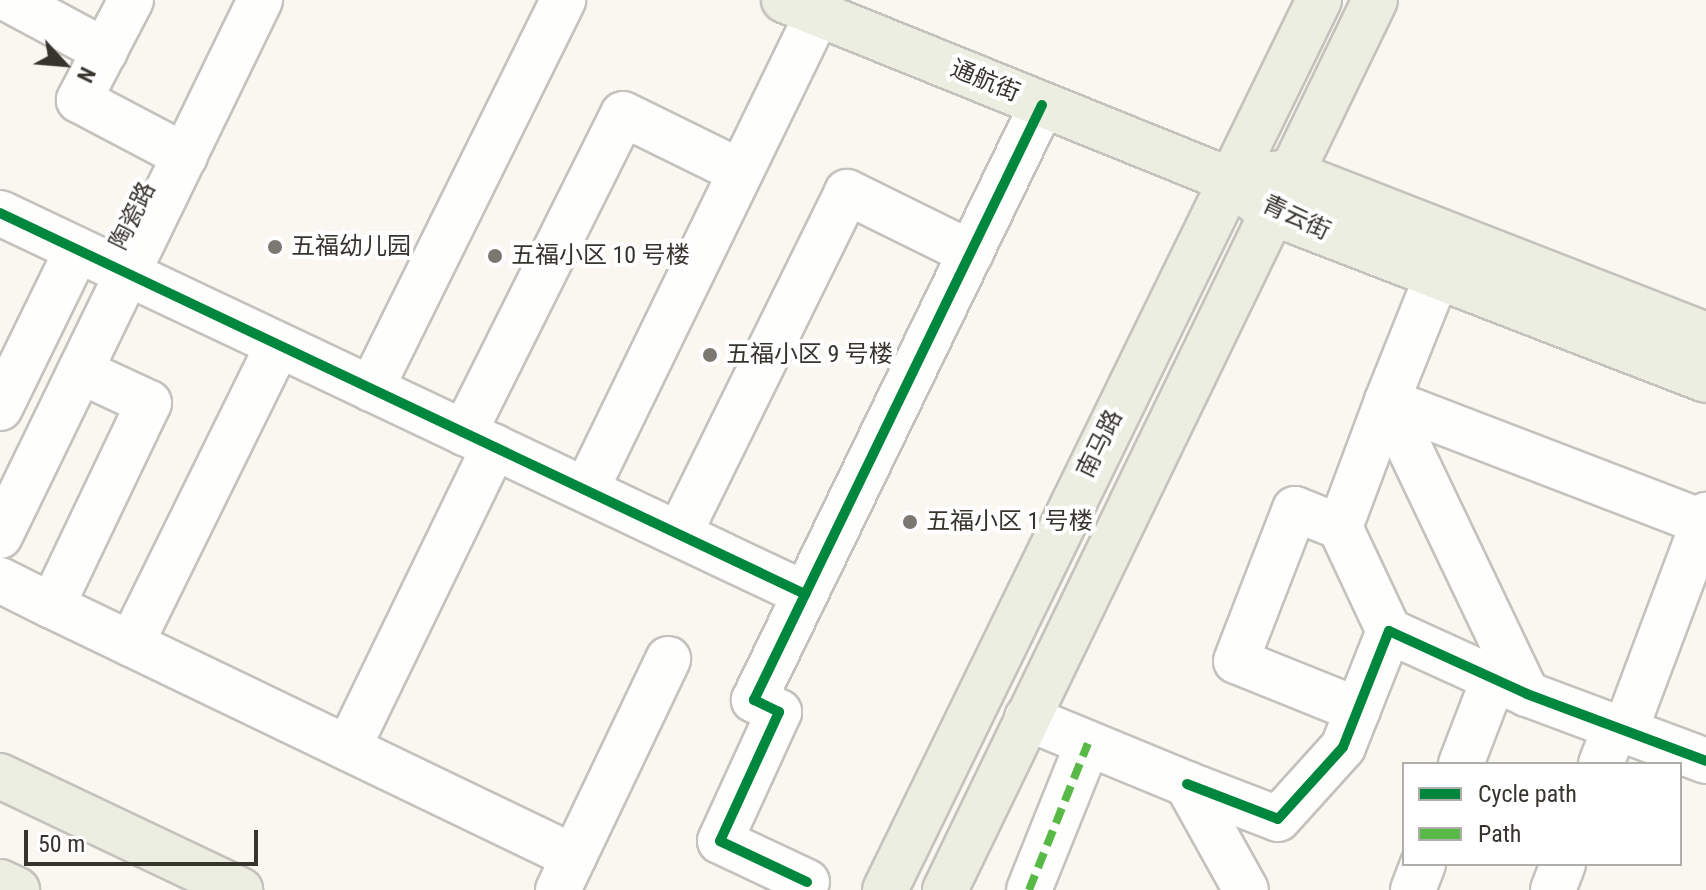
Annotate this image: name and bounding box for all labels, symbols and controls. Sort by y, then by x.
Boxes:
north arrow [24,24,104,104]
street label: 通航街 [946,54,1024,108]
text: N [72,63,100,86]
street label: 陶瓷路 [104,177,162,255]
street label: 青云街 [1257,190,1335,246]
place label: 五福幼儿园 [291,233,411,261]
marker: 五福幼儿园 [266,238,284,256]
place label: 五福小区 10 号楼 [511,242,690,270]
marker: 五福小区 10 号楼 [486,247,504,265]
place label: 五福小区 9 号楼 [726,341,893,369]
marker: 五福小区 9 号楼 [701,346,719,364]
street label: 南马路 [1071,405,1129,483]
place label: 五福小区 1 号楼 [926,508,1093,536]
marker: 五福小区 1 号楼 [901,513,919,531]
legend [1402,762,1682,866]
text: Cycle path [1478,780,1577,808]
scale bar [28,814,262,864]
text: Path [1478,820,1521,848]
text: 50 m [38,830,85,858]

